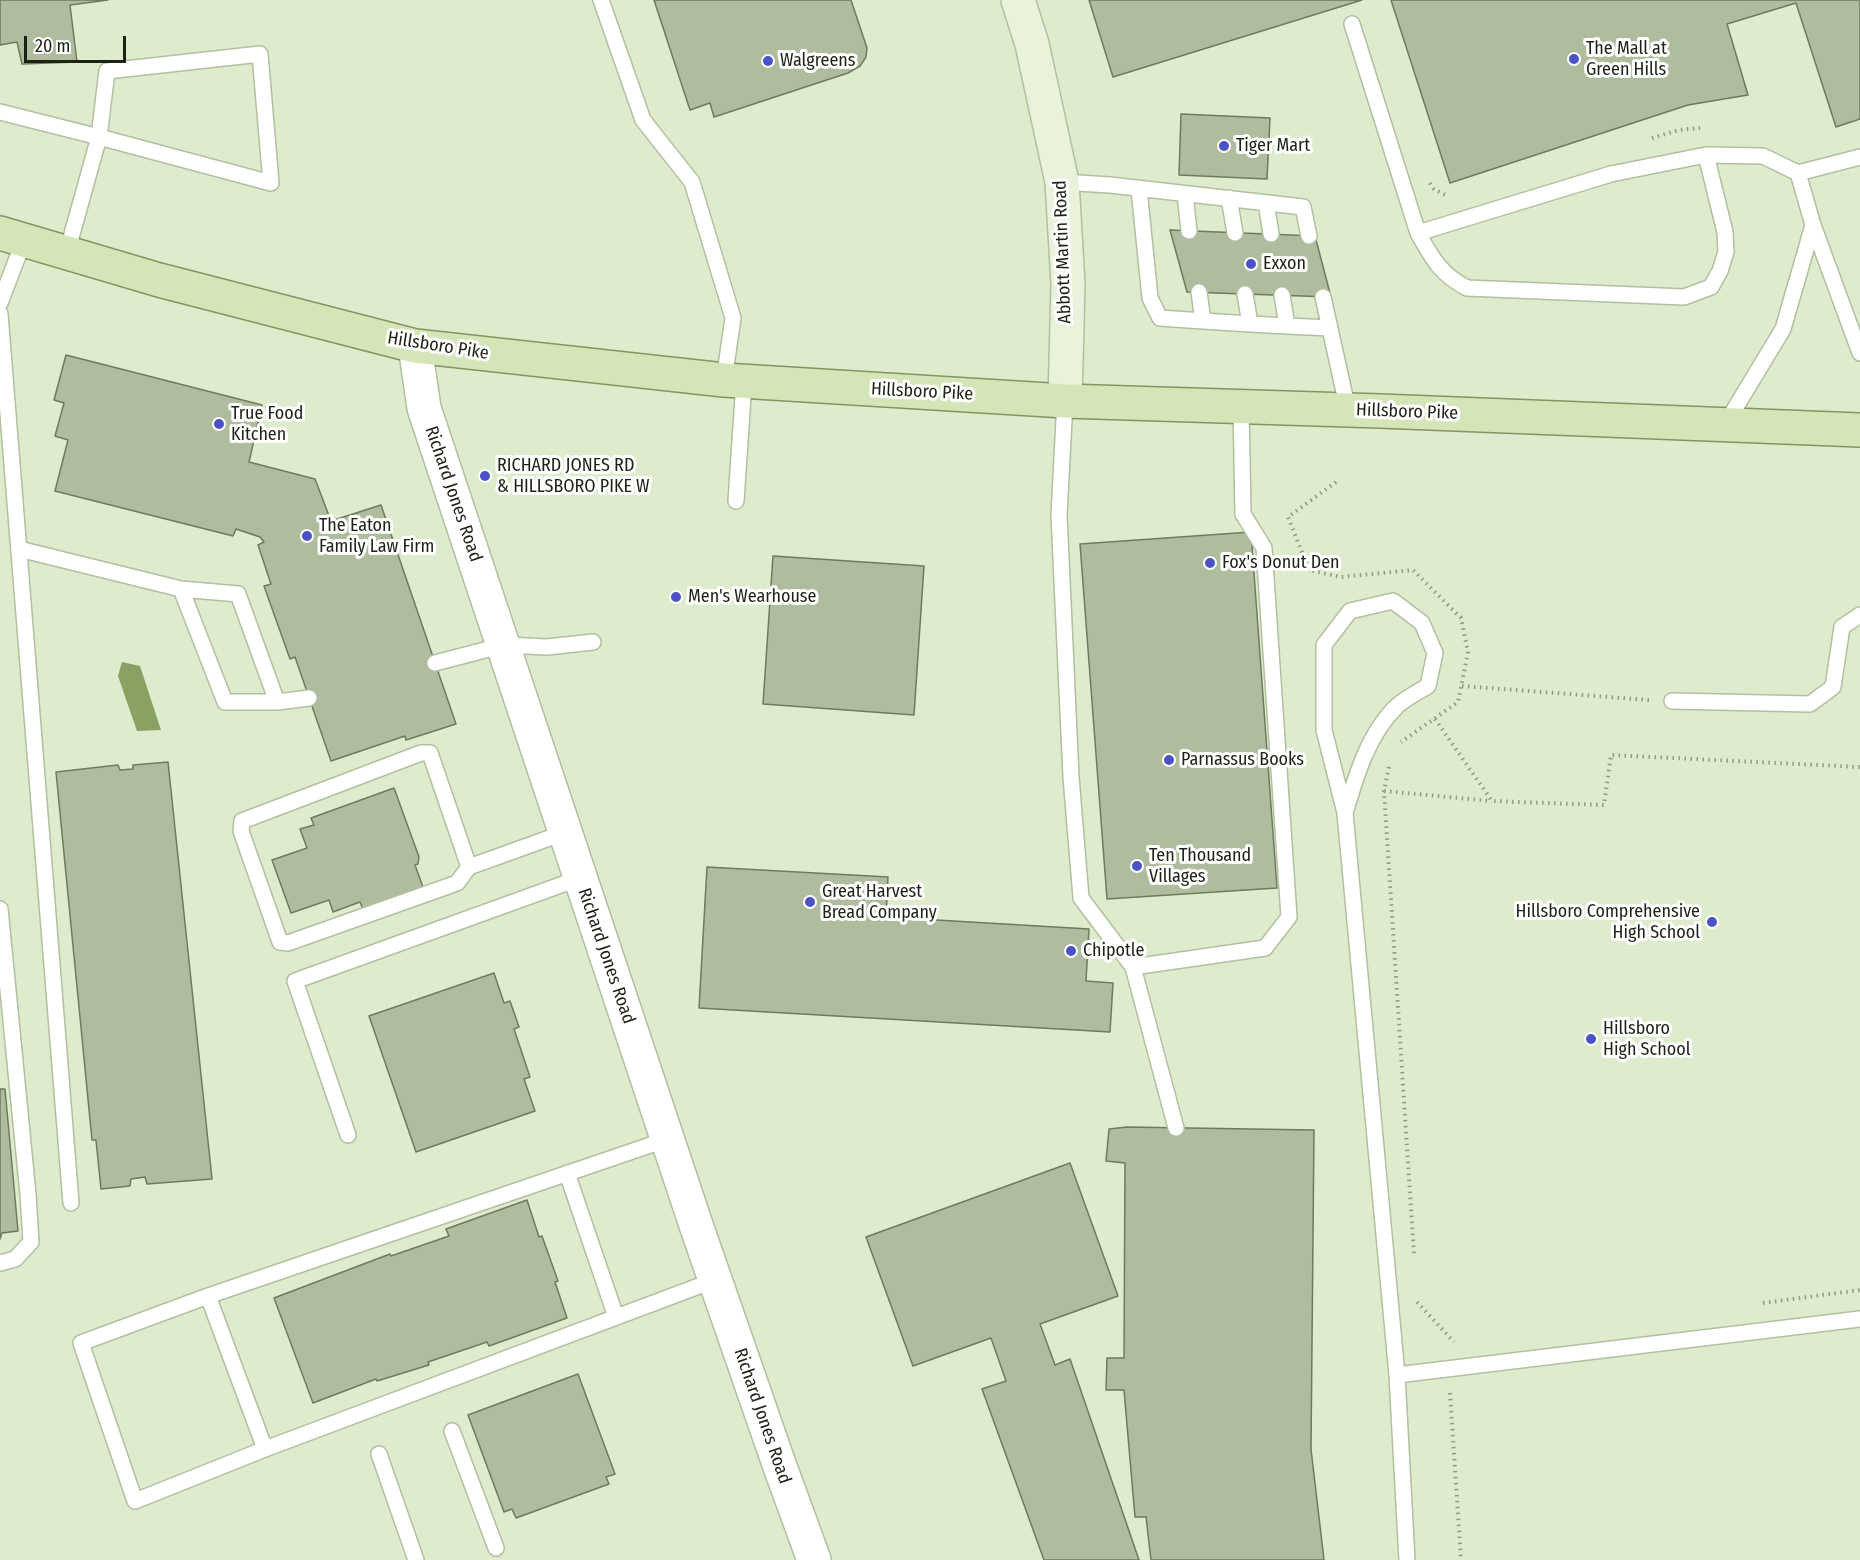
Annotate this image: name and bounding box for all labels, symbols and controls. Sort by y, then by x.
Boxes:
scale bar [27,24,129,62]
text: 20 m [35,35,70,57]
place label: The Mall at Green Hills [1586,38,1667,80]
place label: Walgreens [780,50,856,72]
marker: The Mall at Green Hills [1567,52,1581,66]
marker: Walgreens [761,54,775,68]
place label: Tiger Mart [1236,135,1310,157]
marker: Tiger Mart [1217,139,1231,153]
street label: Abbott Martin Road [1050,180,1076,324]
place label: Exxon [1263,253,1306,275]
marker: Exxon [1244,257,1258,271]
street label: Hillsboro Pike [386,327,490,365]
street label: Hillsboro Pike [870,379,974,405]
street label: Hillsboro Pike [1356,399,1458,425]
place label: True Food Kitchen [231,403,303,446]
marker: True Food Kitchen [212,417,226,431]
street label: Richard Jones Road [420,423,486,565]
place label: RICHARD JONES RD & HILLSBORO PIKE W [497,455,650,498]
marker: RICHARD JONES RD & HILLSBORO PIKE W [478,469,492,483]
place label: The Eaton Family Law Firm [319,515,434,558]
marker: The Eaton Family Law Firm [300,529,314,543]
place label: Fox's Donut Den [1222,552,1340,574]
marker: Fox's Donut Den [1203,556,1217,570]
place label: Men's Wearhouse [688,586,816,608]
marker: Men's Wearhouse [669,590,683,604]
place label: Parnassus Books [1181,749,1304,771]
marker: Parnassus Books [1162,753,1176,767]
place label: Ten Thousand Villages [1149,845,1251,888]
marker: Ten Thousand Villages [1130,859,1144,873]
place label: Great Harvest Bread Company [822,881,937,924]
street label: Richard Jones Road [573,885,639,1027]
marker: Great Harvest Bread Company [803,895,817,909]
place label: Hillsboro Comprehensive High School [1516,901,1700,944]
marker: Hillsboro Comprehensive High School [1705,915,1719,929]
place label: Chipotle [1083,940,1144,962]
marker: Chipotle [1064,944,1078,958]
place label: Hillsboro High School [1603,1018,1690,1060]
marker: Hillsboro High School [1584,1032,1598,1046]
street label: Richard Jones Road [729,1345,795,1487]

